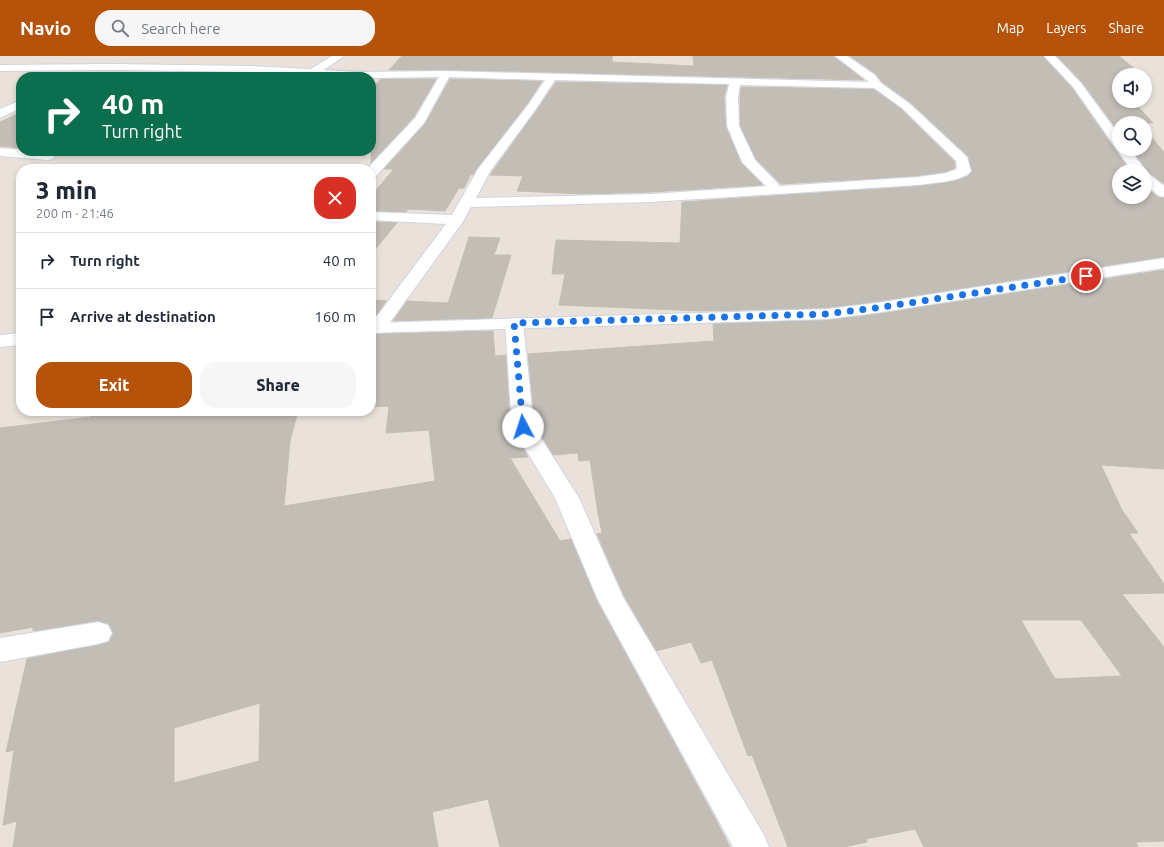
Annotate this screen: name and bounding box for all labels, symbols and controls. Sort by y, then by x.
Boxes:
search box [95,10,375,46]
text: Navio [20,17,71,39]
icon: search [109,17,131,39]
text: Search here [141,20,220,37]
text: Map [997,20,1024,36]
text: Layers [1046,20,1086,36]
text: Share [1108,20,1144,36]
map controls [1112,68,1152,204]
button: sound [1112,68,1152,108]
icon: right [36,88,88,140]
text: 40 m [102,88,164,119]
button: search [1112,116,1152,156]
text: Turn right [102,121,182,141]
button: layers [1112,164,1152,204]
text: 3 min [36,177,97,204]
button: close [314,177,356,219]
text: 200 m · 21:46 [36,206,114,220]
icon: right [36,250,58,272]
text: Turn right [70,252,140,269]
text: 40 m [323,252,356,269]
pin [1069,259,1103,293]
icon: arrive [1075,265,1097,287]
icon: arrive [36,306,58,328]
text: Arrive at destination [70,308,216,325]
text: 160 m [314,308,356,325]
button: Exit [36,362,192,408]
button: Share [200,362,356,408]
position arrow [502,406,544,448]

